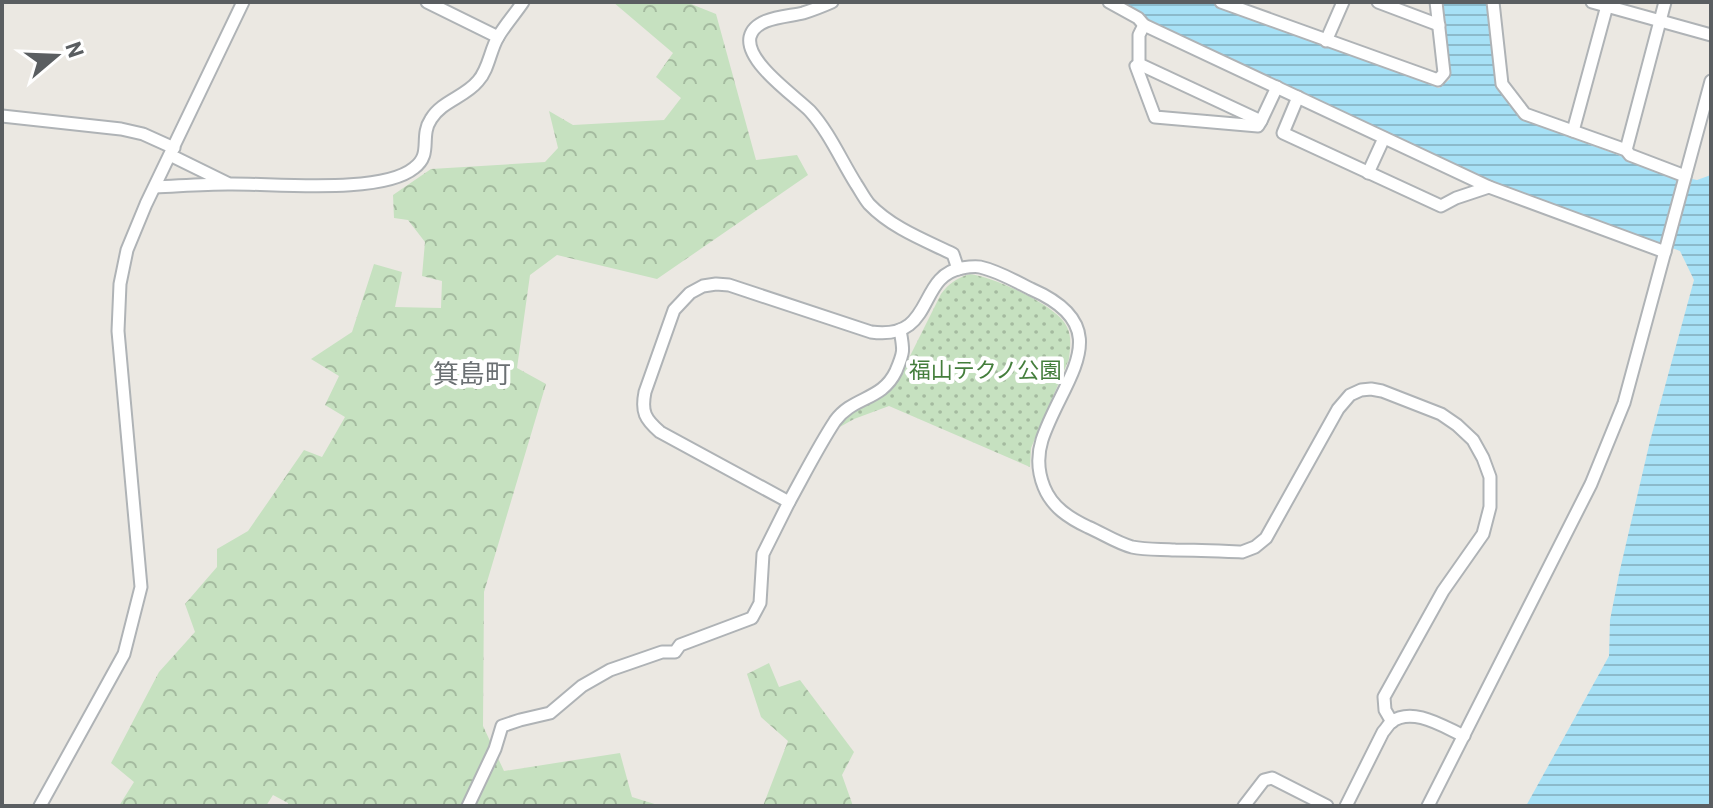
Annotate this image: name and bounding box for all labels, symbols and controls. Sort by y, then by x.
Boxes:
north arrow [16,16,96,96]
text: N [61,38,91,60]
park label: 福山テクノ公園 [909,356,1061,382]
district label: 箕島町 [433,357,511,388]

